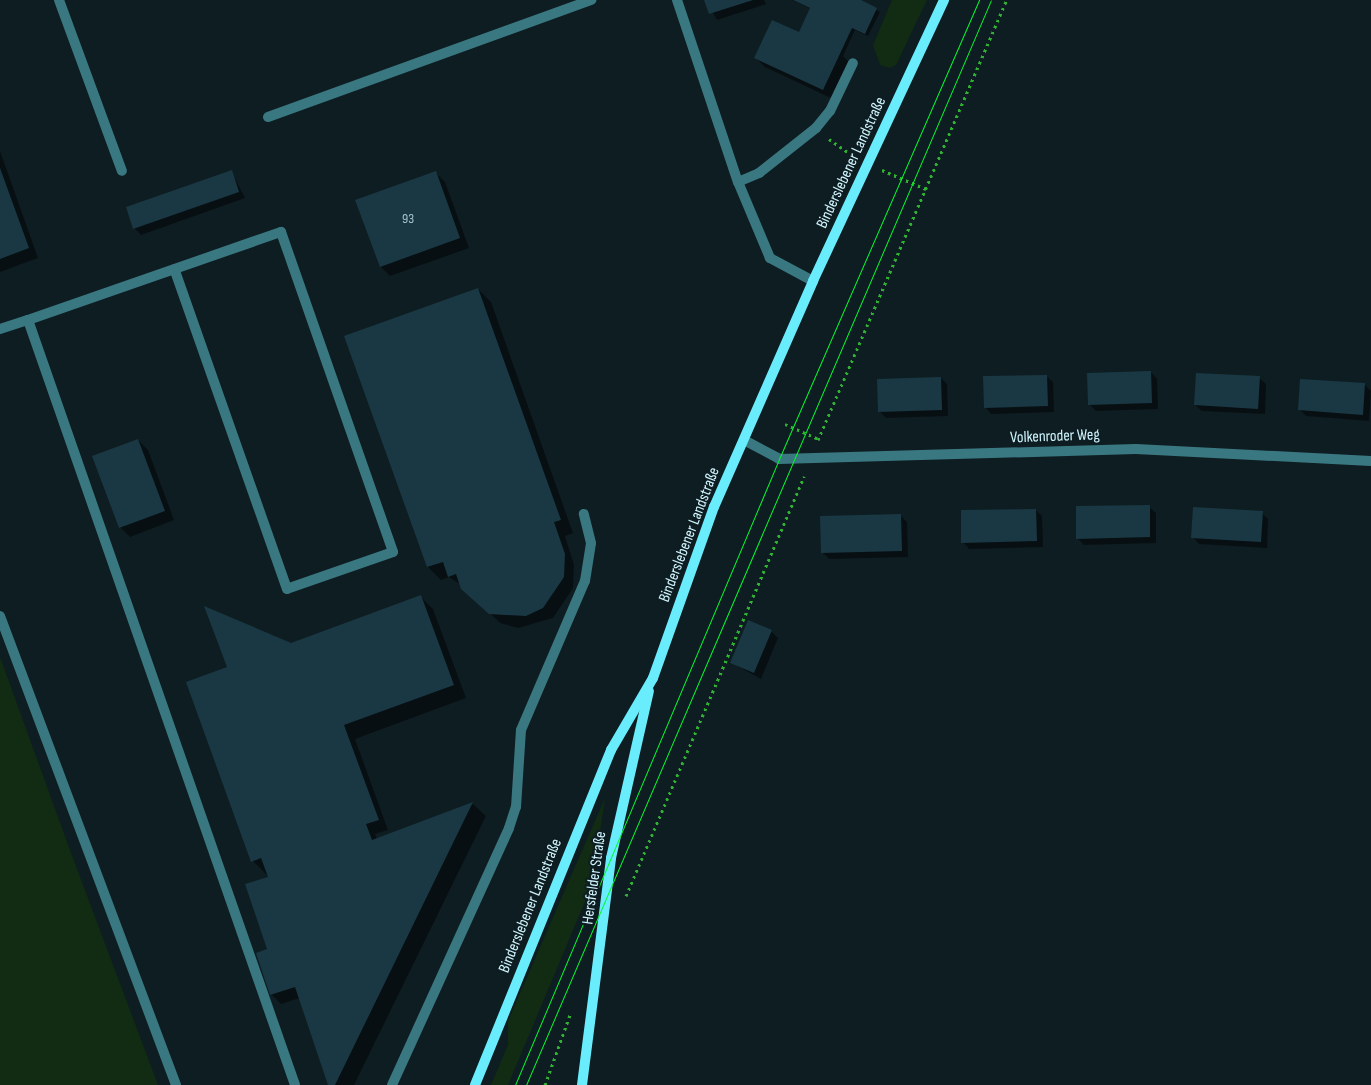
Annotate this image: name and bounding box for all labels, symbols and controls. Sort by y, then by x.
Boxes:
street label: Binderslebener Landstraße [813,94,891,232]
house number: 93 [402,211,414,227]
street label: Volkenroder Weg [1010,426,1100,448]
street label: Binderslebener Landstraße [655,465,725,605]
street label: Hersfelder Straße [579,830,611,926]
street label: Binderslebener Landstraße [495,836,567,976]

